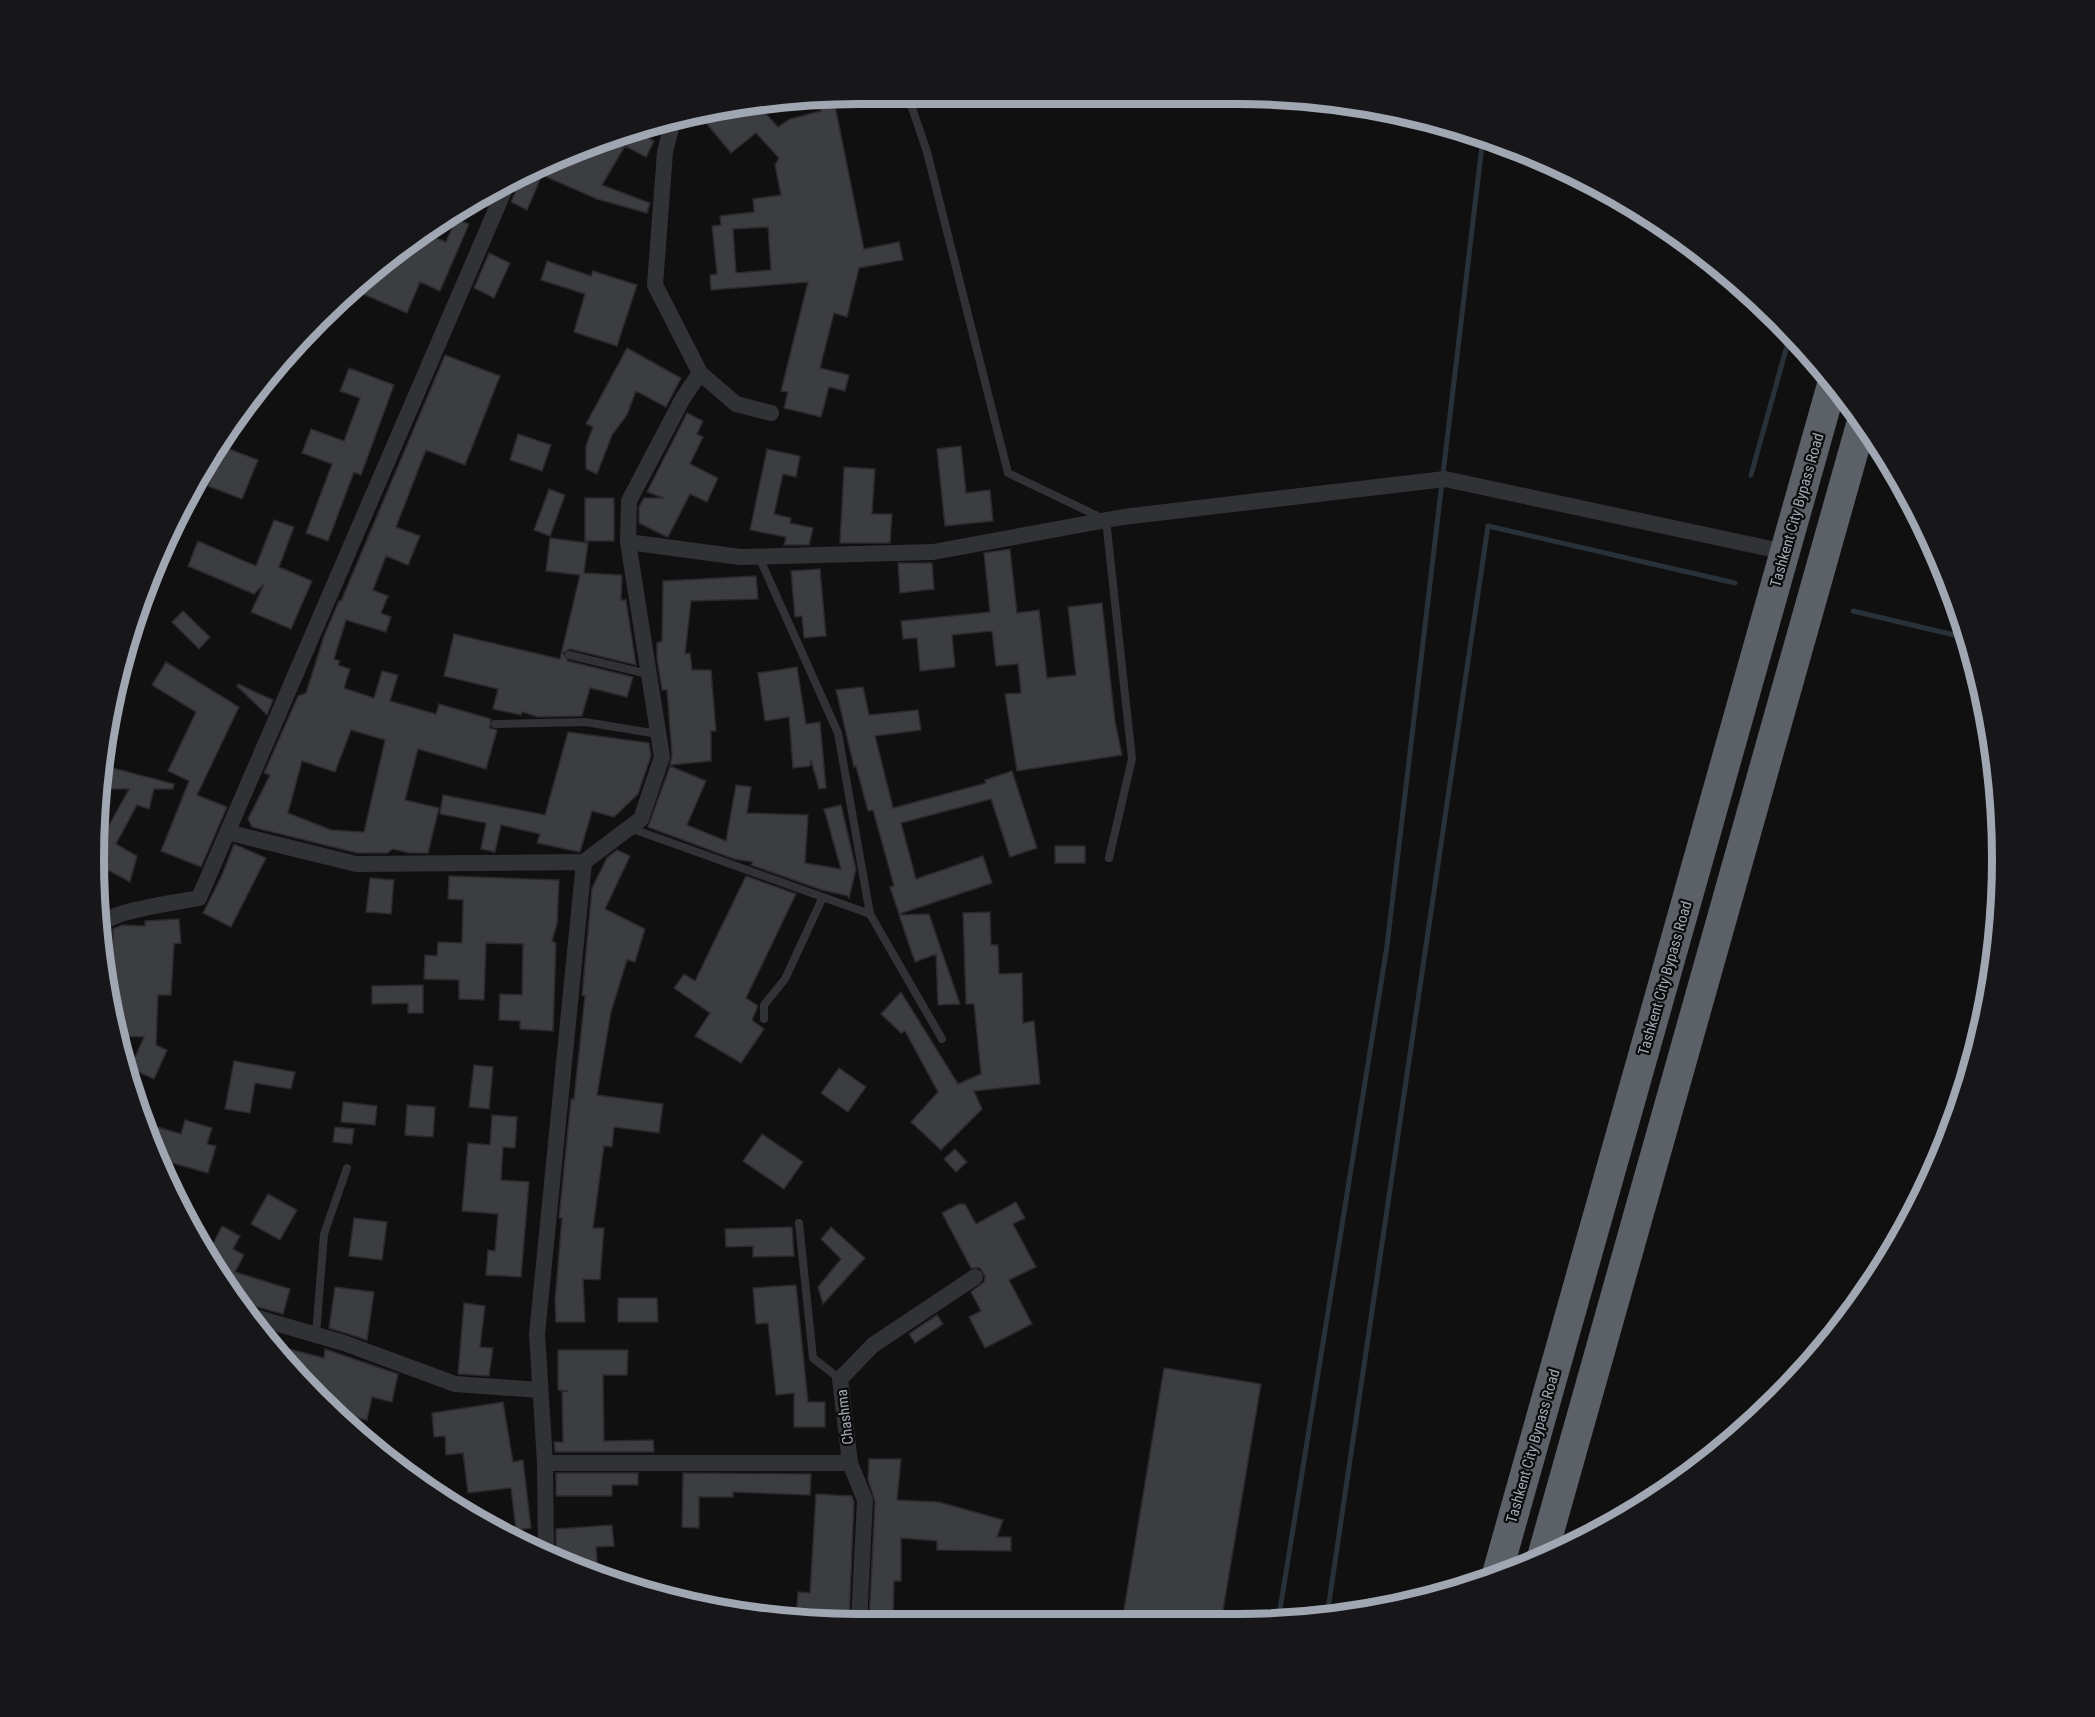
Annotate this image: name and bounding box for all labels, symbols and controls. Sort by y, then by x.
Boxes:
street label: Tashkent City Bypass Road [1766,431,1828,589]
street label: Tashkent City Bypass Road [1634,899,1696,1057]
street label: Tashkent City Bypass Road [1502,1367,1564,1525]
street label: Chashma [833,1388,857,1446]

